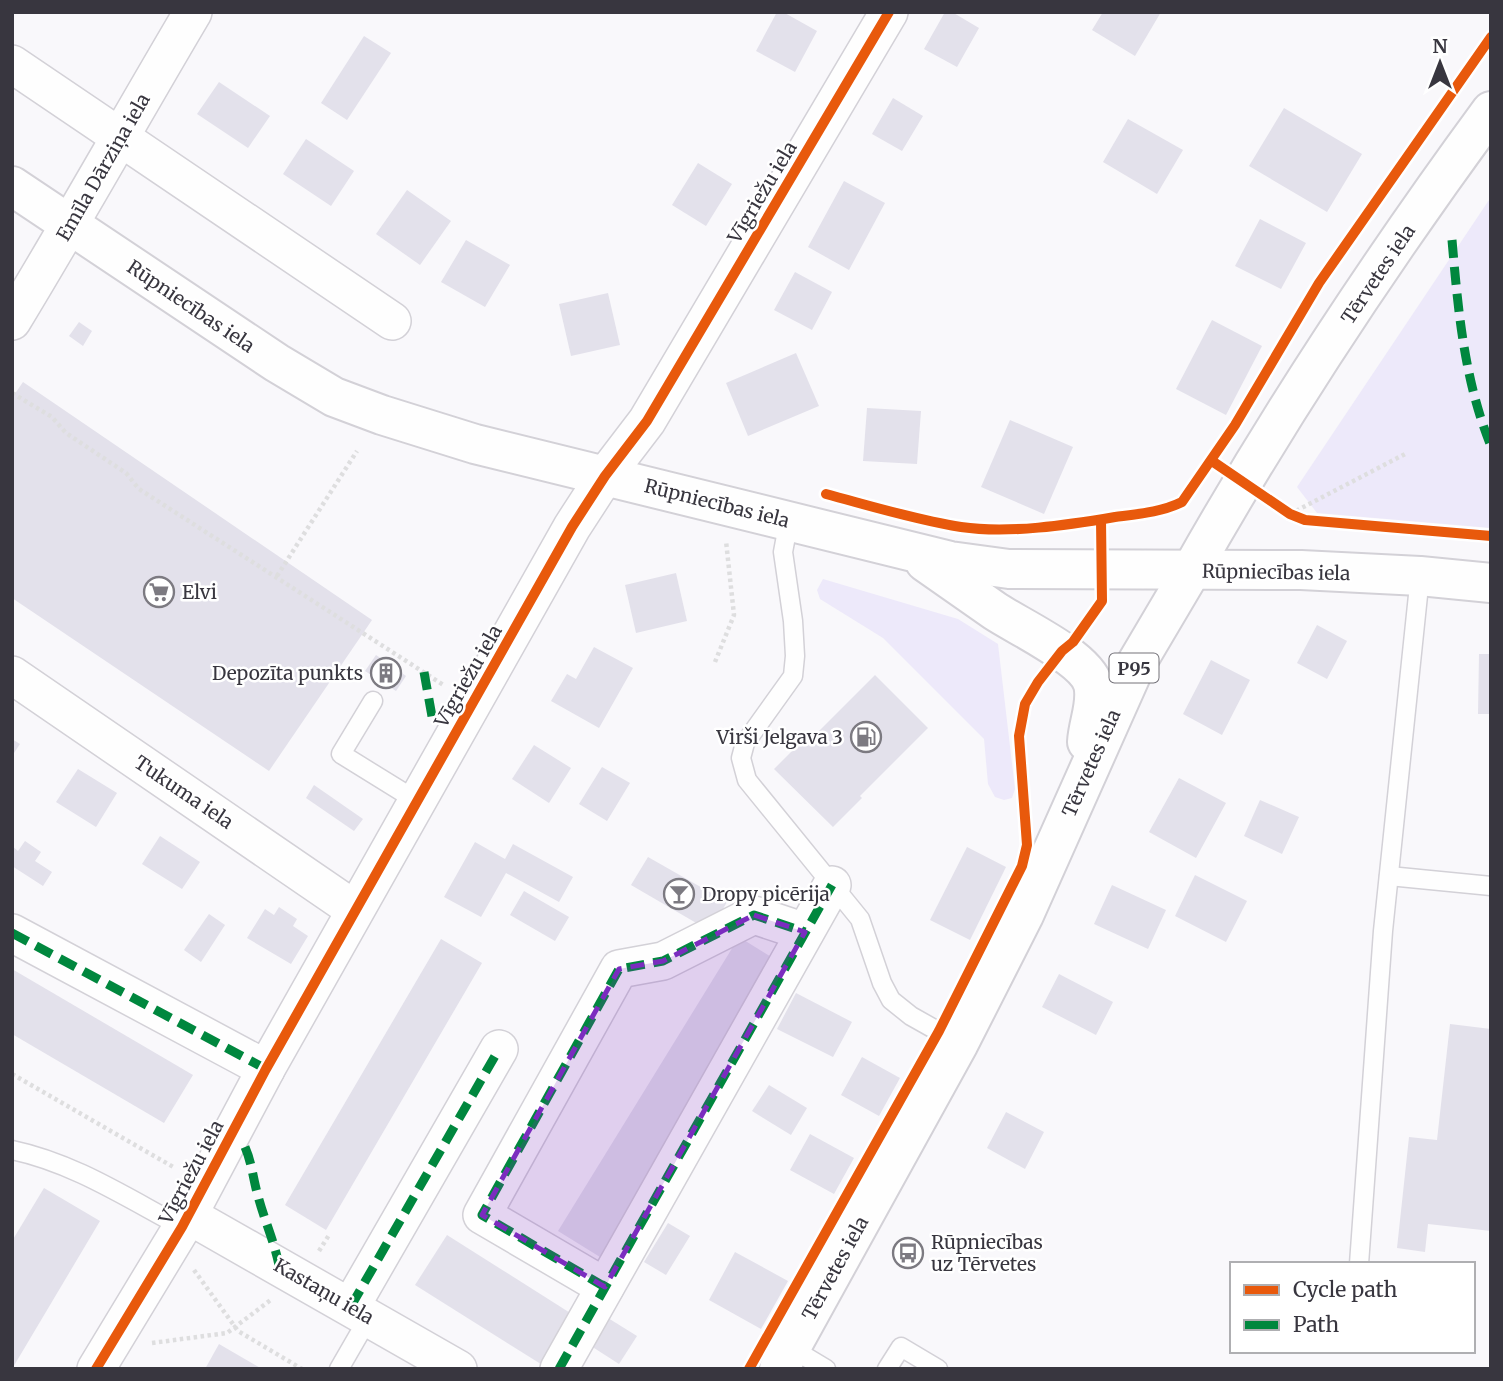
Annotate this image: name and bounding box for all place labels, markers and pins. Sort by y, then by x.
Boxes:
supermarket icon: Elvi [142,575,176,609]
place label: Elvi [182,580,217,604]
building icon: Depozīta punkts [369,656,403,690]
place label: Depozīta punkts [212,661,363,685]
fuel station icon: Virši Jelgava 3 [849,720,883,754]
place label: Virši Jelgava 3 [715,725,843,749]
bar icon: Dropy picērija [662,877,696,911]
place label: Dropy picērija [702,882,830,906]
place label: Rūpniecības uz Tērvetes [931,1230,1043,1276]
bus stop icon: Rūpniecības uz Tērvetes [891,1236,925,1270]

